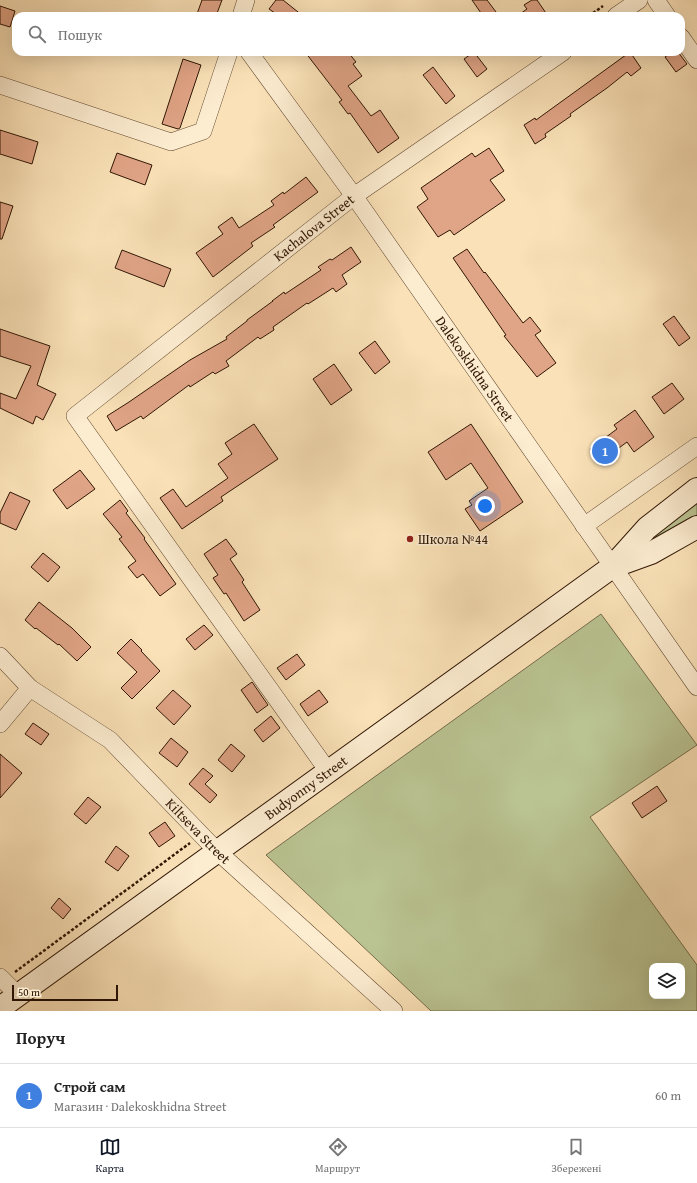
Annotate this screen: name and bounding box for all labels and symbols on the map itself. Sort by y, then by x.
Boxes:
street label: Kachalova Street [269,189,359,266]
street label: Dalekoskhidna Street [431,312,519,426]
pin: 1 [592,436,618,466]
your location [475,496,495,516]
place label: Школа №44 [418,529,489,549]
marker: Школа №44 [405,534,415,544]
street label: Budyonny Street [260,751,352,824]
street label: Kiltseva Street [161,794,235,869]
scale bar [12,983,118,1002]

